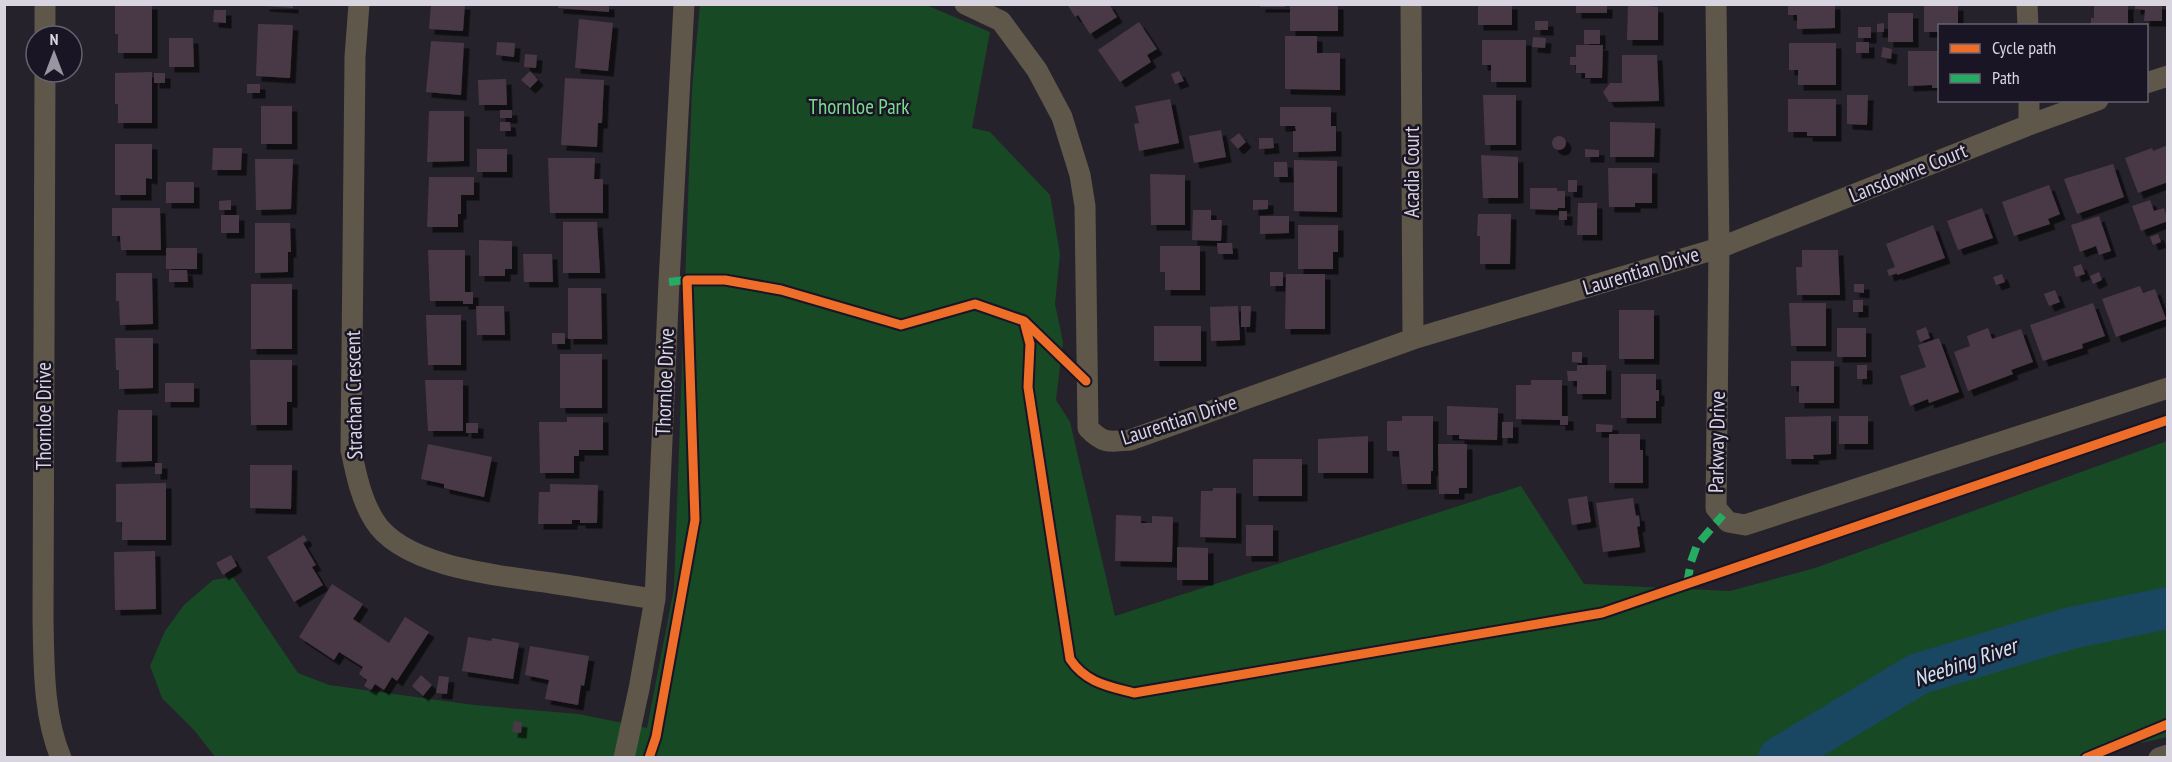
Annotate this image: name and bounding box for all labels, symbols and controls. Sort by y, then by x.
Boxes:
north arrow [24,24,84,84]
legend [1938,24,2148,102]
text: N [50,29,58,49]
text: Cycle path [1992,36,2056,59]
text: Path [1992,66,2020,89]
park label: Thornloe Park [809,93,909,120]
street label: Acadia Court [1398,126,1425,218]
street label: Lansdowne Court [1845,137,1971,208]
street label: Laurentian Drive [1579,240,1702,301]
street label: Thornloe Drive [649,328,680,436]
street label: Strachan Crescent [339,330,368,460]
street label: Thornloe Drive [30,362,57,470]
street label: Laurentian Drive [1118,388,1240,451]
street label: Parkway Drive [1702,391,1731,493]
water label: Neebing River [1910,630,2023,693]

